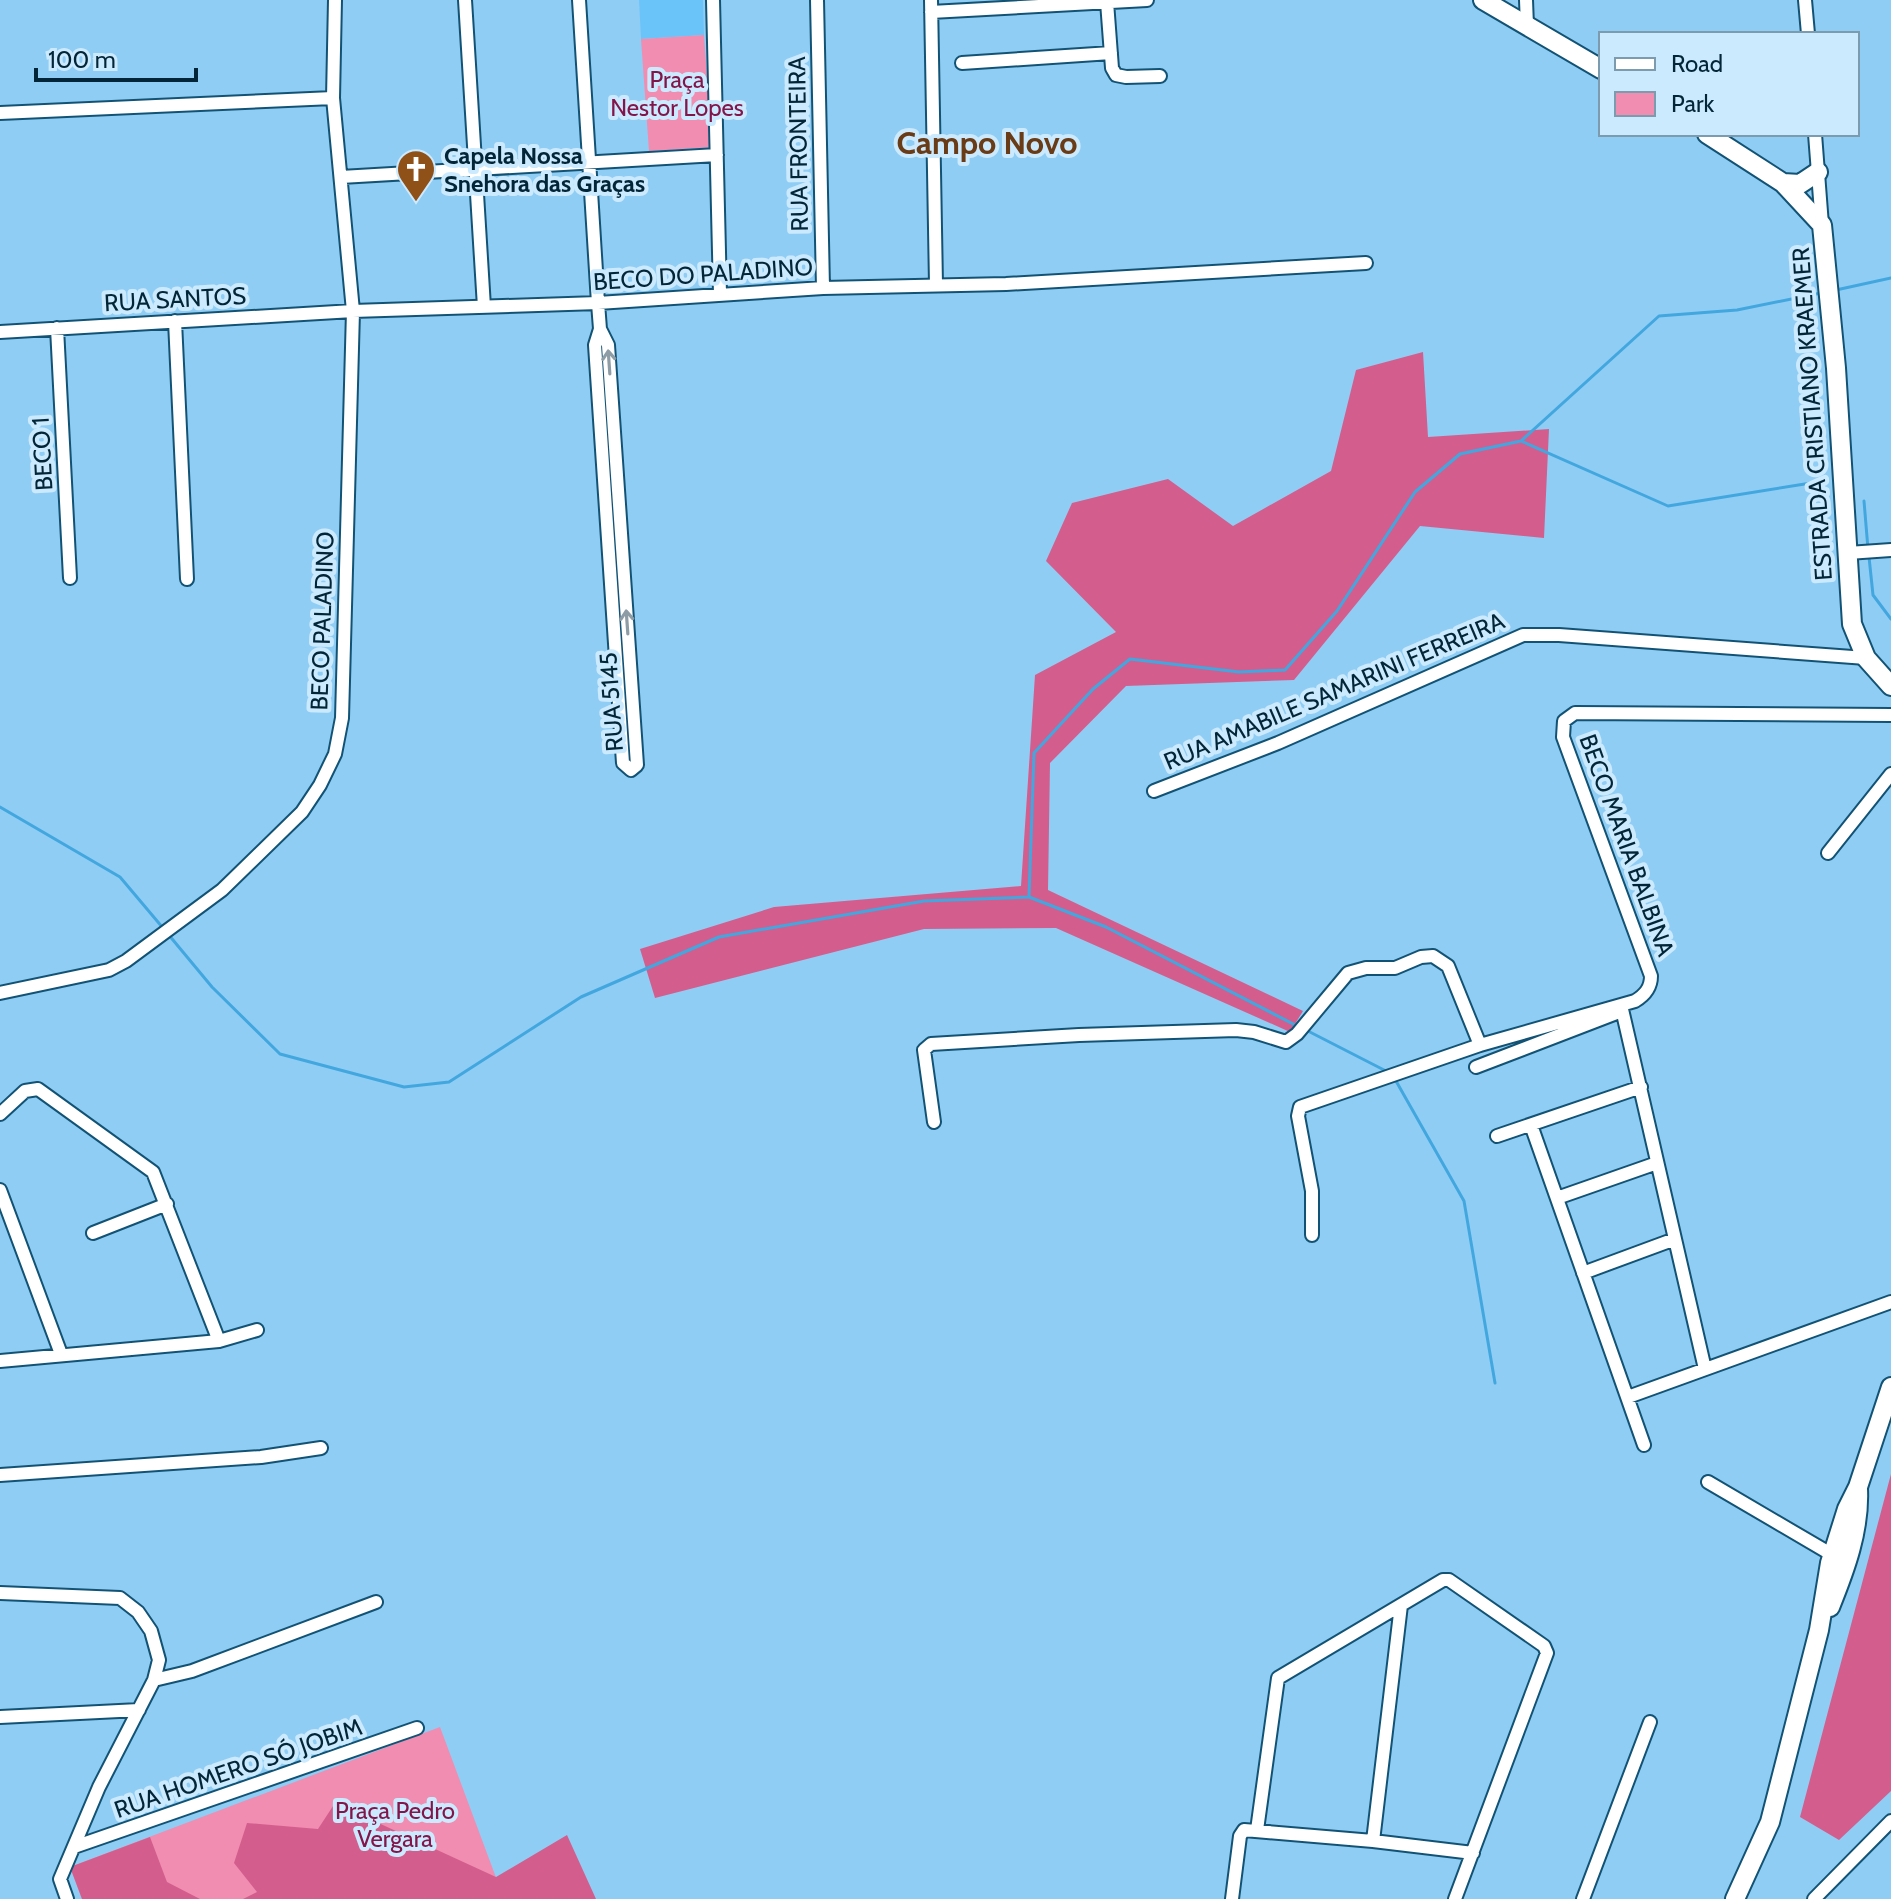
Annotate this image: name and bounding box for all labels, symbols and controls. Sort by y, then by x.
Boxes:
scale bar [36,32,196,82]
legend [1599,32,1859,136]
text: 100 m [48,45,116,74]
text: Road [1671,49,1723,78]
street label: RUA FRONTEIRA [782,56,814,232]
park label: Praça Nestor Lopes [610,65,744,122]
text: Park [1671,89,1714,118]
district label: Campo Novo [897,123,1077,162]
place label: Capela Nossa Snehora das Graças [444,141,645,198]
church icon: Capela Nossa Snehora das Graças [395,148,437,203]
street label: ESTRADA CRISTIANO KRAEMER [1786,246,1838,582]
street label: BECO DO PALADINO [592,252,814,296]
street label: RUA SANTOS [103,281,247,317]
one-way arrow [601,349,616,376]
street label: BECO 1 [26,417,58,491]
street label: BECO PALADINO [304,531,340,711]
street label: RUA AMABILE SAMARINI FERREIRA [1159,606,1509,776]
one-way arrow [619,609,634,636]
street label: RUA 5145 [593,651,629,753]
street label: BECO MARIA BALBINA [1573,730,1681,960]
street label: RUA HOMERO SÓ JOBIM [110,1712,366,1824]
park label: Praça Pedro Vergara [335,1796,455,1853]

